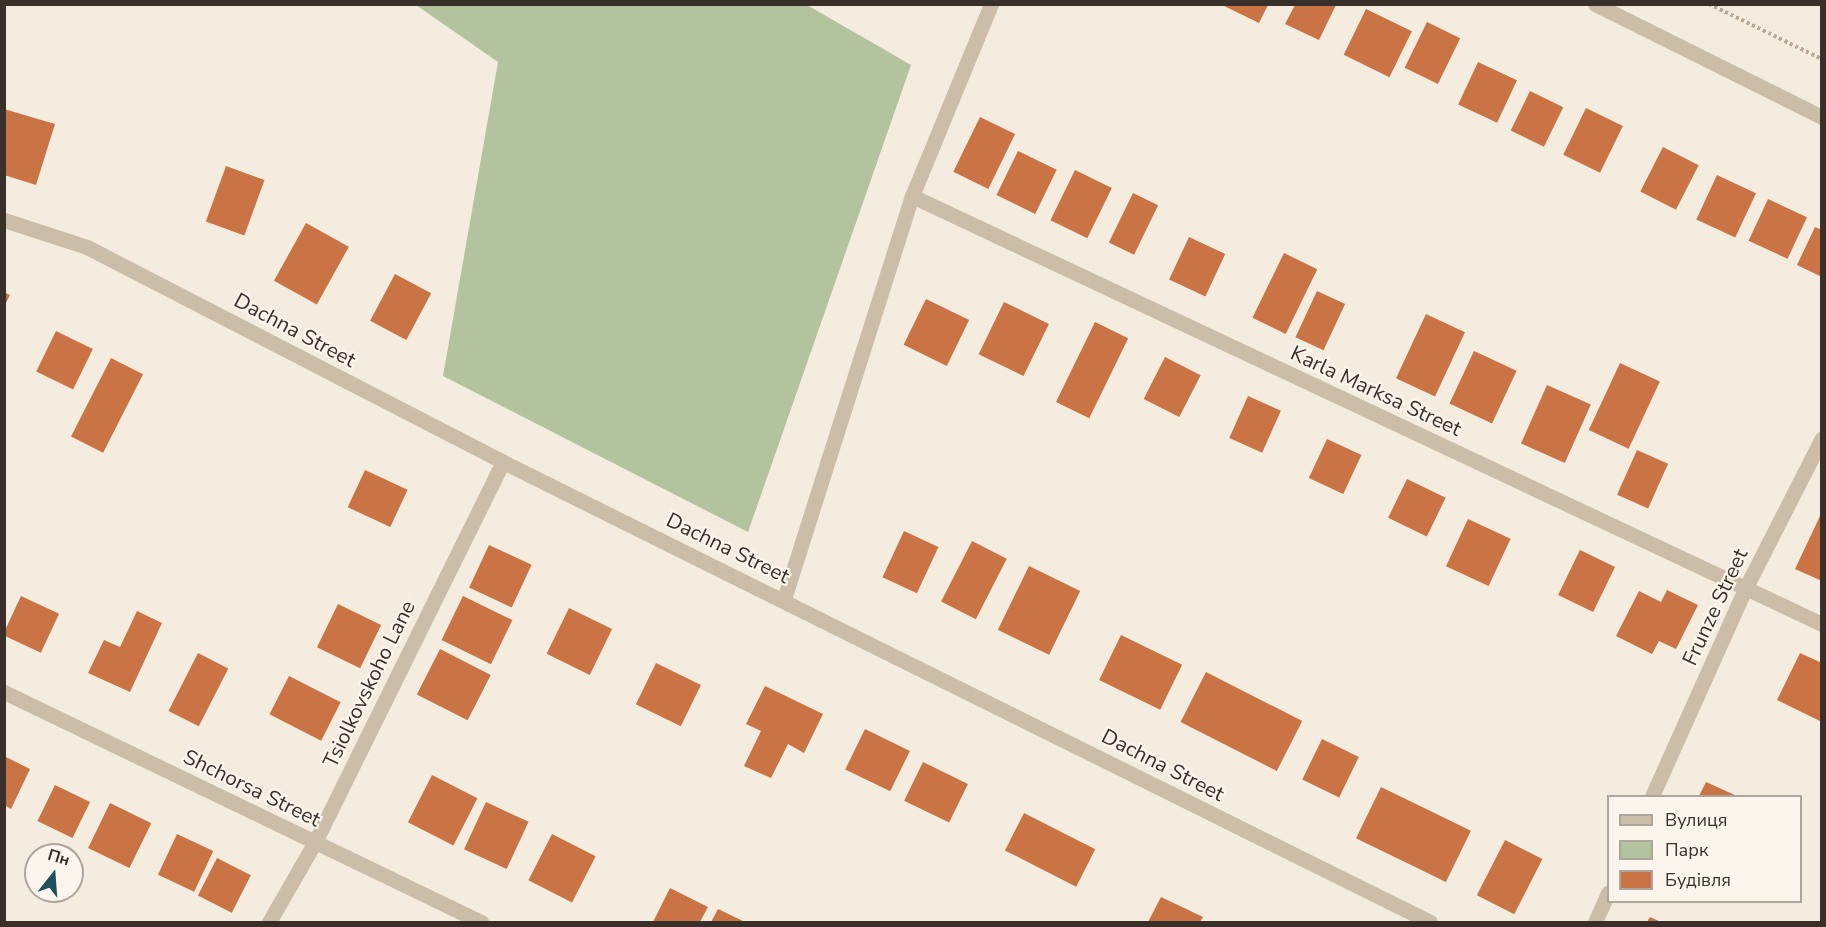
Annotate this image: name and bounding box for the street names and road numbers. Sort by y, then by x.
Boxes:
street label: Dachna Street [230,287,360,373]
street label: Karla Marksa Street [1287,340,1465,442]
street label: Dachna Street [662,507,794,589]
street label: Frunze Street [1677,545,1753,669]
street label: Tsiolkovskoho Lane [318,596,420,772]
street label: Dachna Street [1098,723,1228,807]
street label: Shchorsa Street [179,744,325,832]

